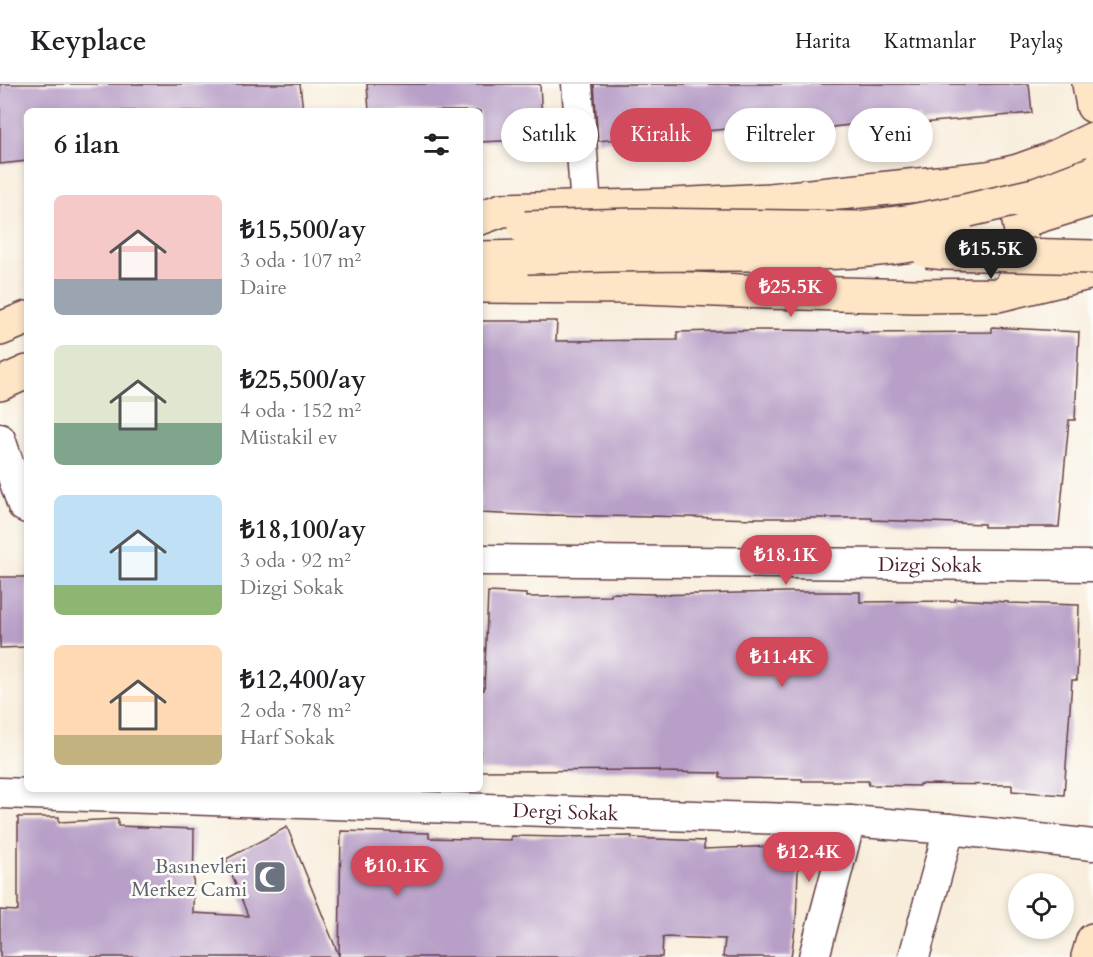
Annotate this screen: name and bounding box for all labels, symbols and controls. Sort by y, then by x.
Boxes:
text: Keyplace [30,22,147,60]
text: Harita [795,27,851,56]
text: Katmanlar [884,27,976,56]
text: Paylaş [1009,27,1063,56]
chip: Satılık [501,108,598,162]
chip: Kiralık [610,108,712,162]
chip: Filtreler [724,108,836,162]
chip: Yeni [848,108,933,162]
text: 6 ilan [54,127,120,162]
icon: filters [420,128,453,161]
text: ₺15,500/ay [240,212,366,247]
icon: home [102,219,174,291]
pin: ₺15.5K [942,229,1040,280]
text: ₺15.5K [959,235,1023,262]
text: 3 oda · 107 m² [240,247,361,274]
pin: ₺25.5K [742,267,840,318]
text: ₺25.5K [759,273,823,300]
text: Daire [240,274,287,301]
text: ₺25,500/ay [240,362,366,397]
icon: home [102,369,174,441]
text: 4 oda · 152 m² [240,397,361,424]
text: Müstakil ev [240,424,337,451]
text: ₺18,100/ay [240,512,366,547]
icon: home [102,519,174,591]
pin: ₺18.1K [737,535,835,586]
text: ₺18.1K [754,541,818,568]
text: 3 oda · 92 m² [240,547,351,574]
street label: Dizgi Sokak [878,551,982,579]
text: Dizgi Sokak [240,574,344,601]
pin: ₺11.4K [733,637,831,688]
text: ₺11.4K [750,643,814,670]
text: ₺12,400/ay [240,662,366,697]
icon: home [102,669,174,741]
text: 2 oda · 78 m² [240,697,351,724]
text: Harf Sokak [240,724,335,751]
street label: Dergi Sokak [512,797,619,827]
pin: ₺12.4K [760,832,858,883]
text: ₺12.4K [777,838,841,865]
pin: ₺10.1K [348,846,446,897]
text: ₺10.1K [365,852,429,879]
place label: Basınevleri Merkez Cami [131,853,247,903]
mosque icon: Basınevleri Merkez Cami [252,859,288,895]
map controls [1008,873,1074,939]
button: locate [1008,873,1074,939]

